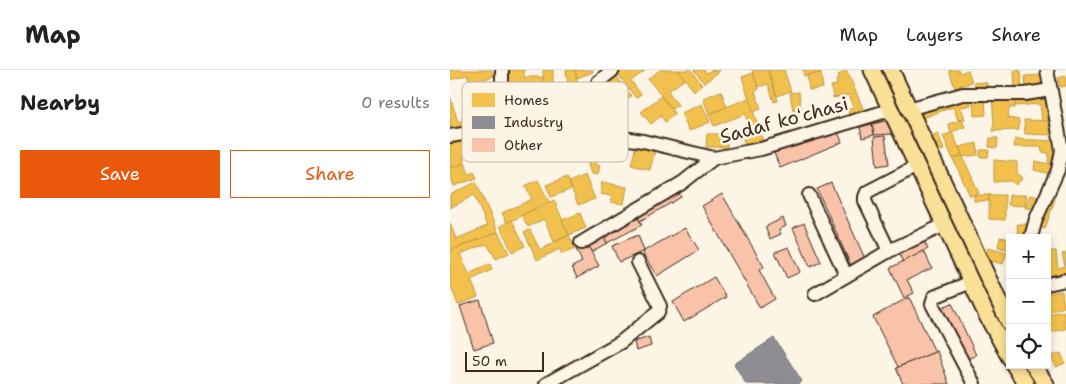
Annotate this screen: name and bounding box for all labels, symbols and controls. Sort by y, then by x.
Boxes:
text: Map [25,19,81,51]
text: Map [840,23,878,47]
text: Layers [906,23,963,47]
text: Share [991,23,1041,47]
legend [462,82,628,162]
text: Nearby [20,89,100,117]
text: Homes [504,91,549,109]
street label: Sadaf koʻchasi [717,91,851,149]
text: 0 results [361,92,430,113]
text: Industry [504,113,563,131]
text: Other [504,136,543,154]
button: Save [20,150,220,198]
button: Share [230,150,430,198]
map controls [1006,234,1051,369]
button: + [1006,234,1051,279]
button: − [1006,279,1051,324]
button: locate [1006,324,1051,369]
scale bar [465,349,544,372]
text: 50 m [472,352,507,370]

